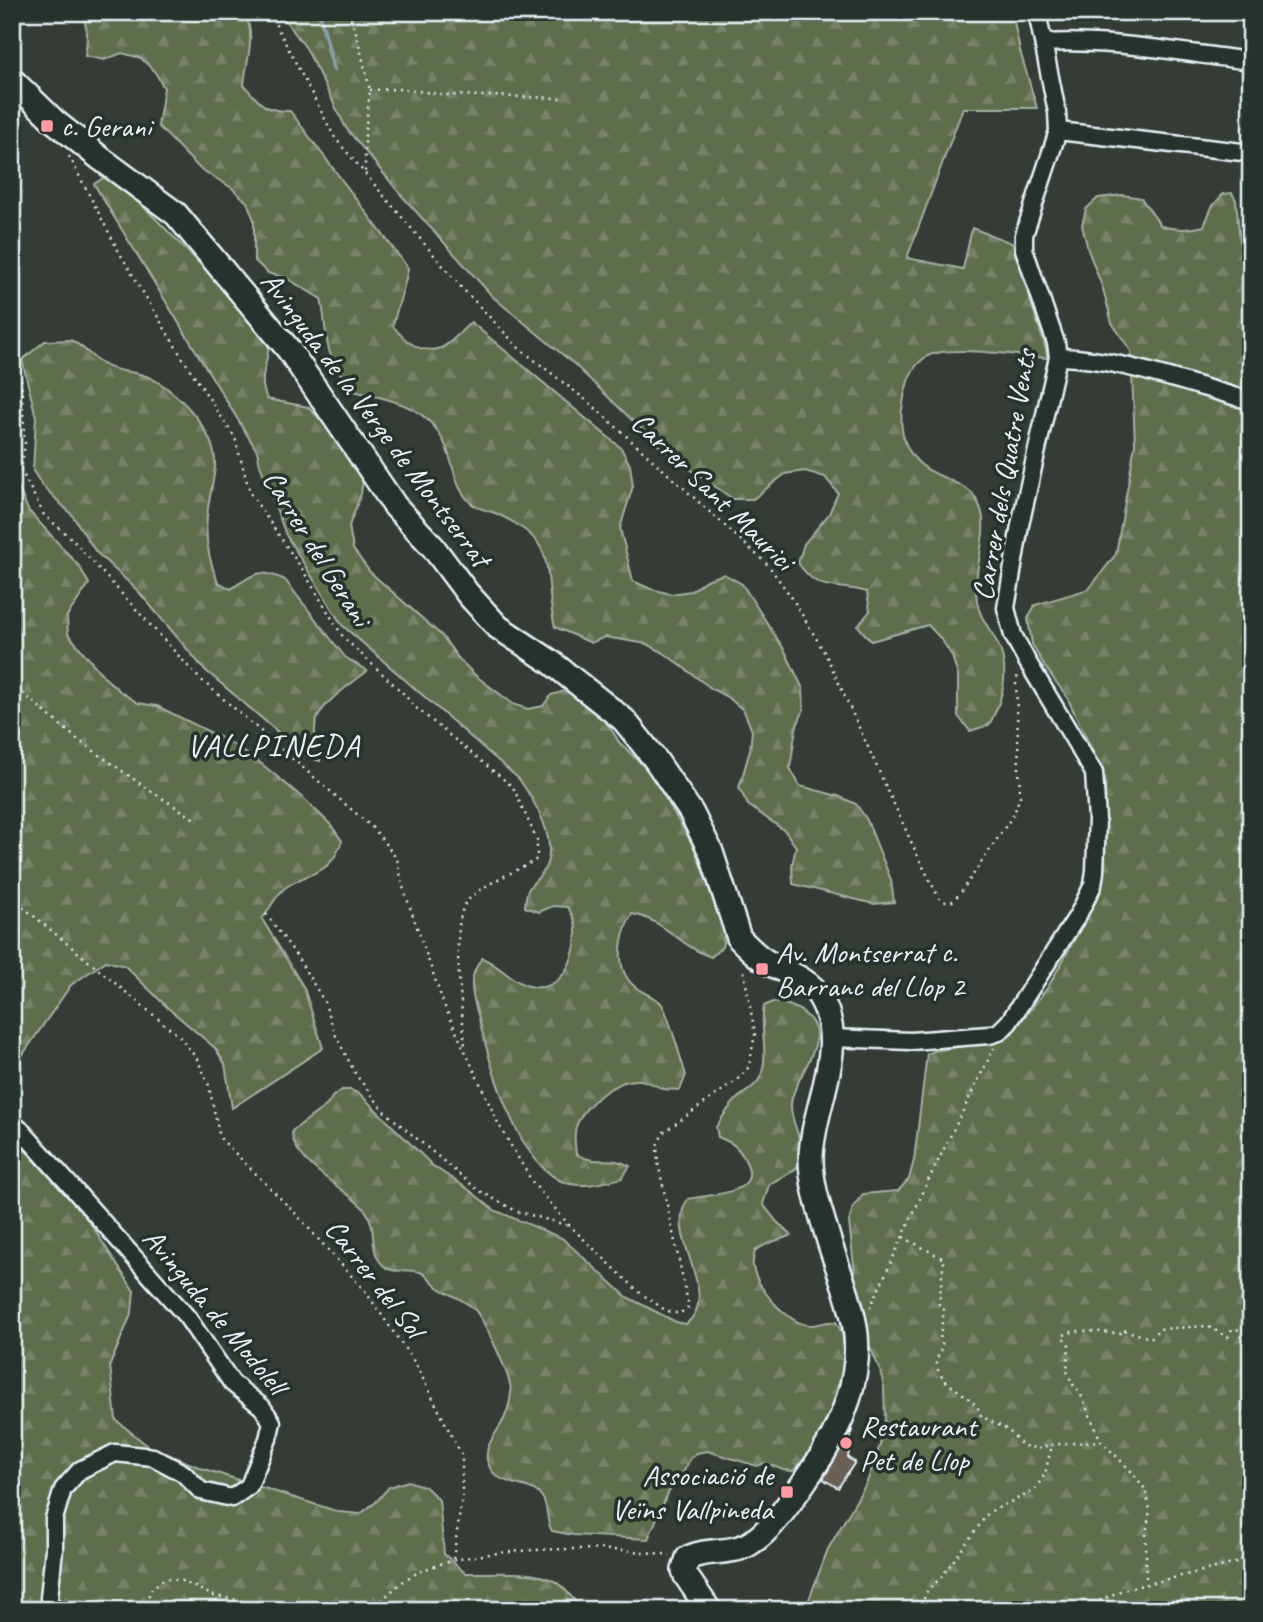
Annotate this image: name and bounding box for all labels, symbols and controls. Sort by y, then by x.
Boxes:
place label: c. Gerani [61,107,155,145]
marker: c. Gerani [39,118,55,134]
street label: Avinguda de la Verge de Montserrat [252,264,502,578]
street label: Carrer dels Quatre Vents [963,344,1045,603]
street label: Carrer Sant Maurici [623,403,805,581]
street label: Carrer del Gerani [254,463,382,636]
district label: VALLPINEDA [187,725,361,766]
place label: Av. Montserrat c. Barranc del Llop 2 [776,933,967,1005]
marker: Av. Montserrat c. Barranc del Llop 2 [754,961,770,977]
street label: Carrer del Sol [317,1211,436,1349]
street label: Avinguda de Modolell [134,1220,299,1406]
place label: Restaurant Pet de Llop [860,1407,979,1479]
marker: Restaurant Pet de Llop [838,1435,854,1451]
place label: Associació de Veïns Vallpineda [611,1456,775,1528]
marker: Associació de Veïns Vallpineda [779,1484,795,1500]

